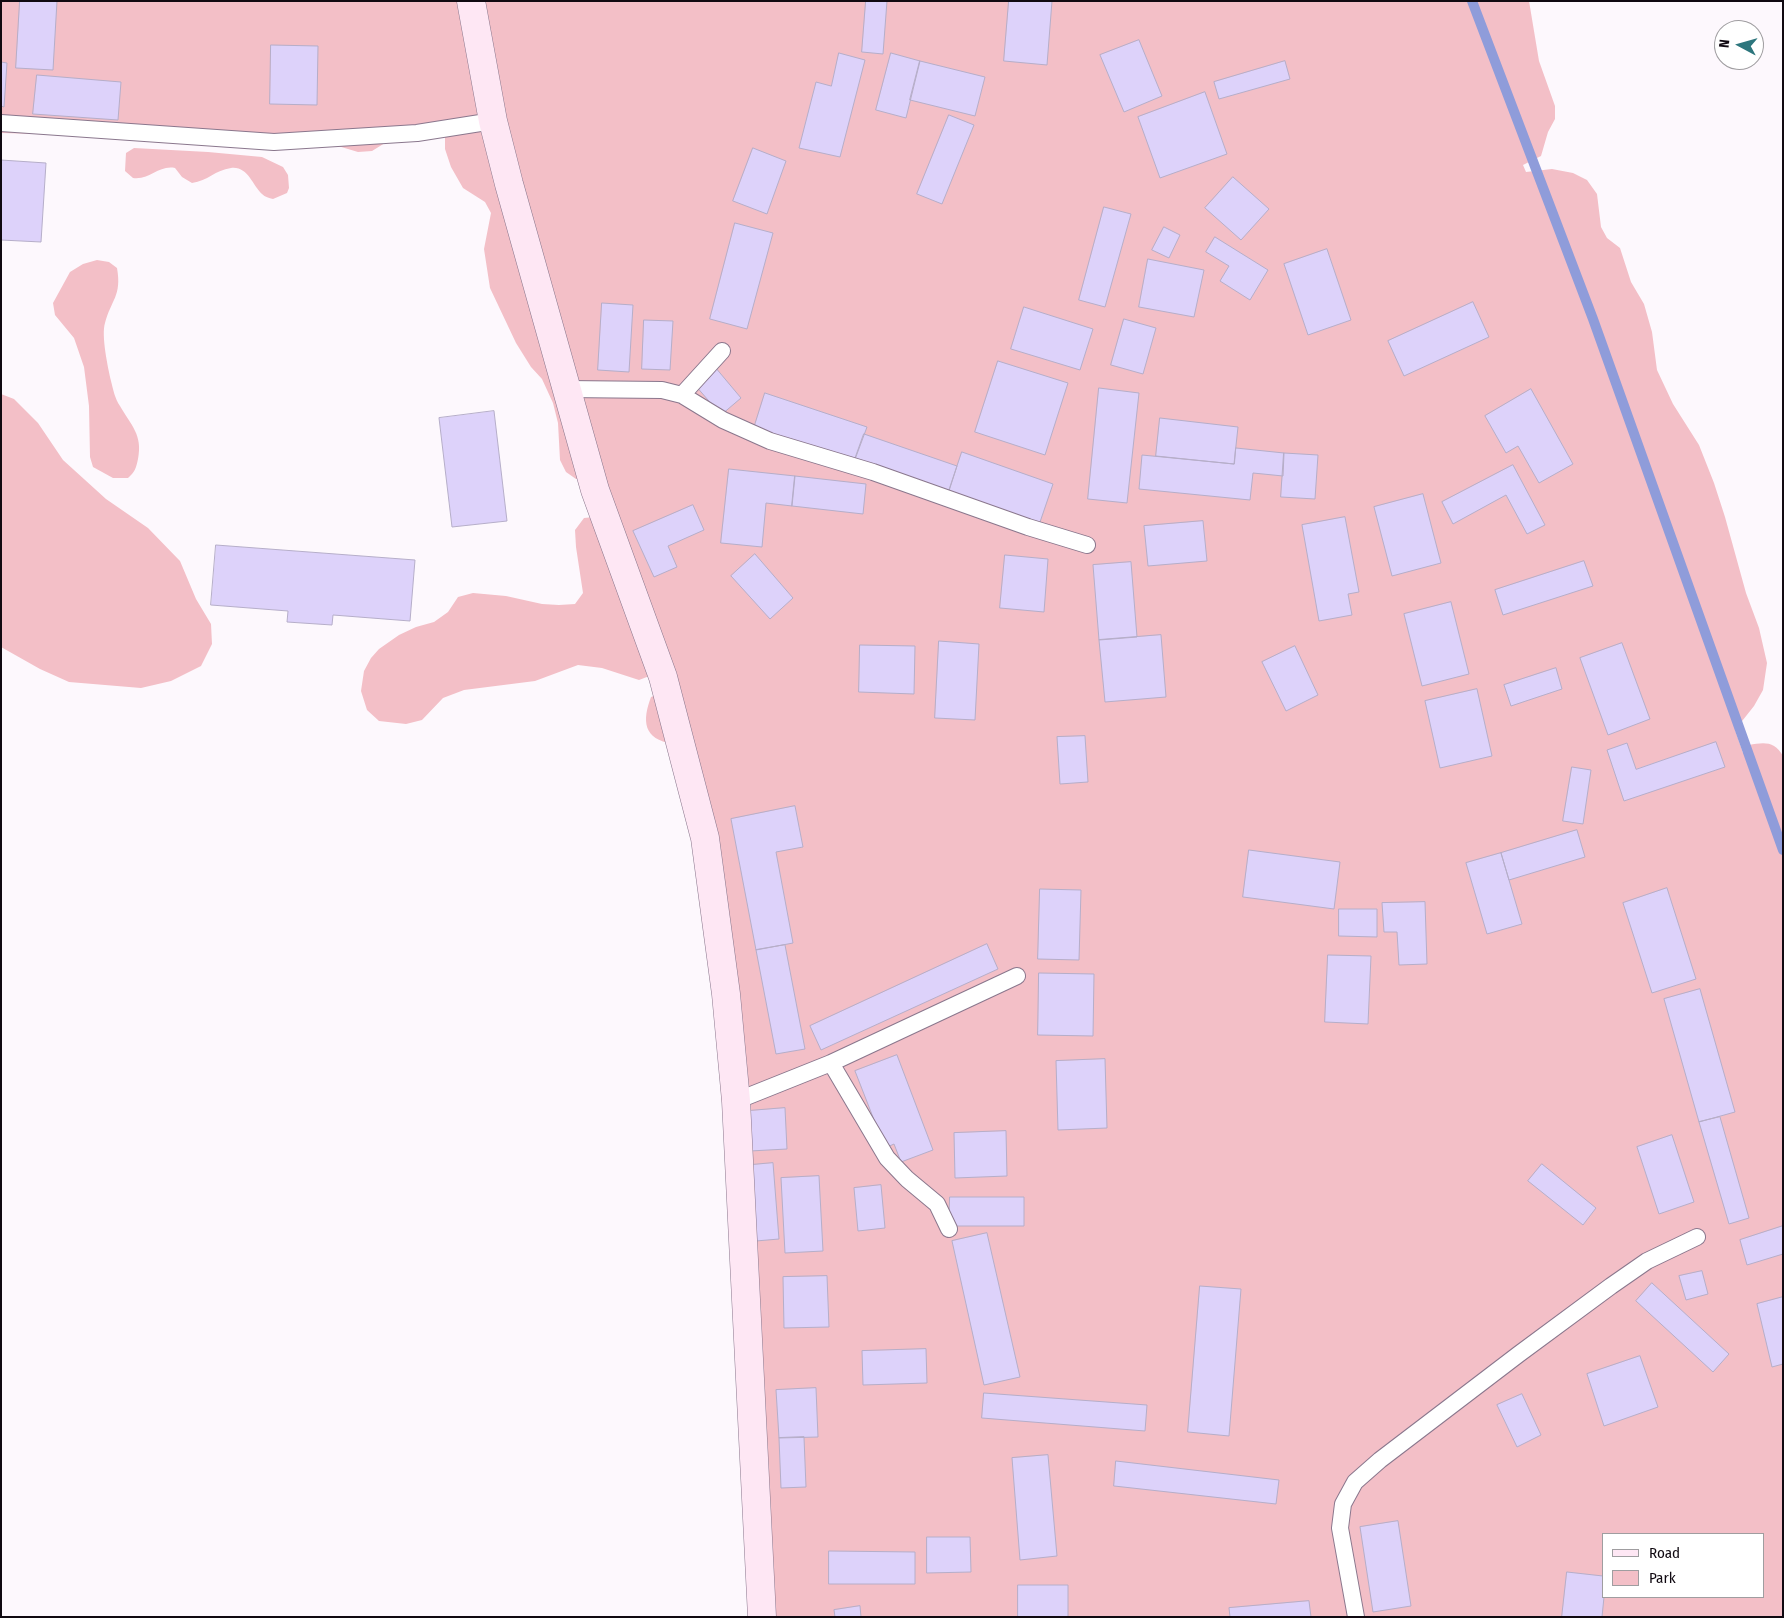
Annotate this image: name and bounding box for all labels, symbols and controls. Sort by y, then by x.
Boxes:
north arrow [1714,20,1764,70]
text: N [1716,38,1733,49]
legend [1602,1533,1764,1598]
text: Road [1649,1544,1680,1562]
text: Park [1649,1569,1676,1587]

